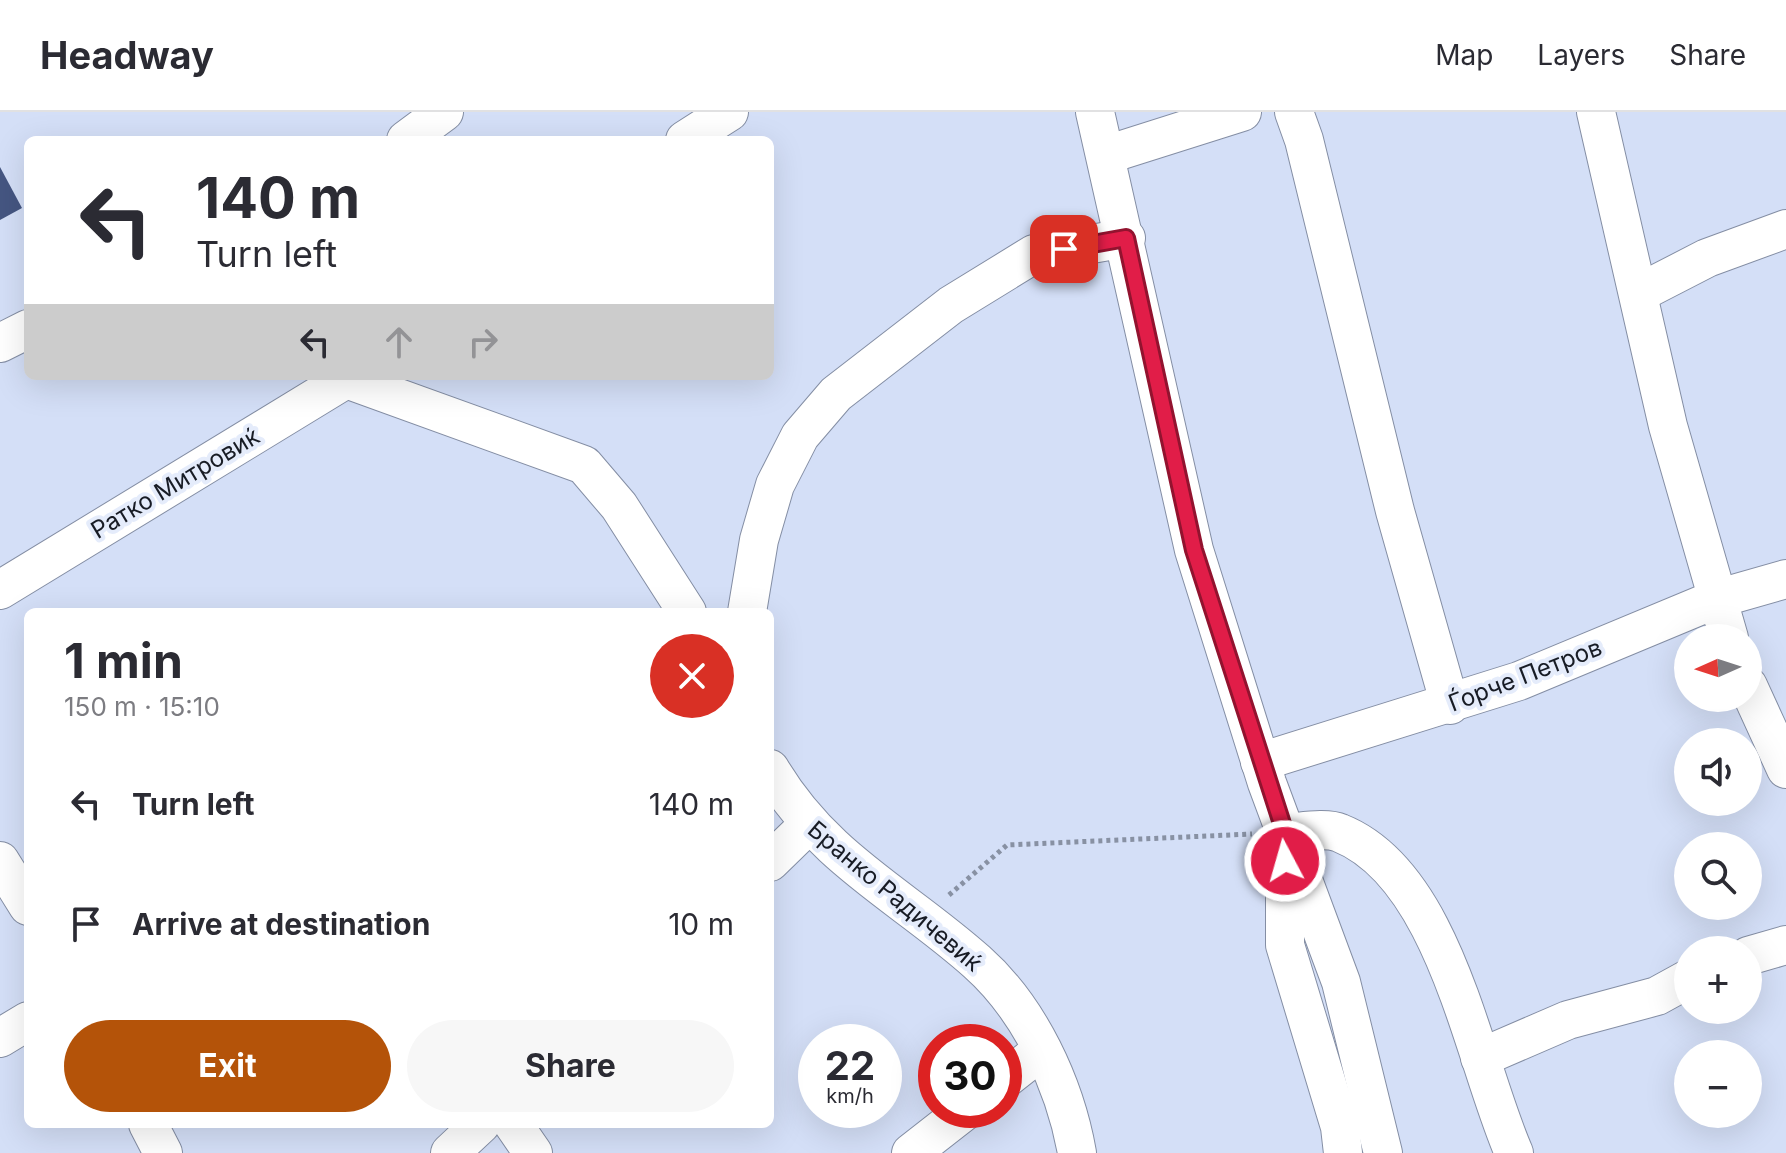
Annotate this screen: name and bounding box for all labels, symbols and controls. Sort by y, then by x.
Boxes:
text: Headway [40,32,214,78]
text: Map [1435,38,1493,72]
text: Layers [1537,38,1625,72]
text: Share [1669,38,1746,72]
text: 140 m [196,164,360,232]
icon: left [64,168,168,272]
pin [1030,215,1098,283]
icon: arrive [1042,227,1086,271]
text: Turn left [196,232,337,276]
icon: left [293,320,337,364]
icon: ahead [377,320,421,364]
icon: right [461,320,505,364]
street label: Ратко Митровиќ [86,421,264,545]
north arrow [1674,624,1762,712]
map controls [1674,624,1762,1128]
text: 1 min [64,631,183,690]
street label: Ѓорче Петров [1444,632,1606,718]
button: close [650,634,734,718]
text: 150 m · 15:10 [64,691,220,722]
button: sound [1674,728,1762,816]
icon: left [64,782,108,826]
text: Turn left [132,786,254,822]
text: 140 m [649,786,734,822]
street label: Бранко Радичевиќ [802,815,988,977]
position arrow [1243,819,1327,903]
button: search [1674,832,1762,920]
icon: arrive [64,902,108,946]
text: Arrive at destination [132,906,430,942]
text: 10 m [668,906,734,942]
button: + [1674,936,1762,1024]
button: Exit [64,1020,391,1112]
button: Share [407,1020,734,1112]
speed limit sign: 30 [918,1024,1022,1128]
button: − [1674,1040,1762,1128]
text: 22 [825,1041,875,1090]
text: km/h [826,1084,874,1108]

